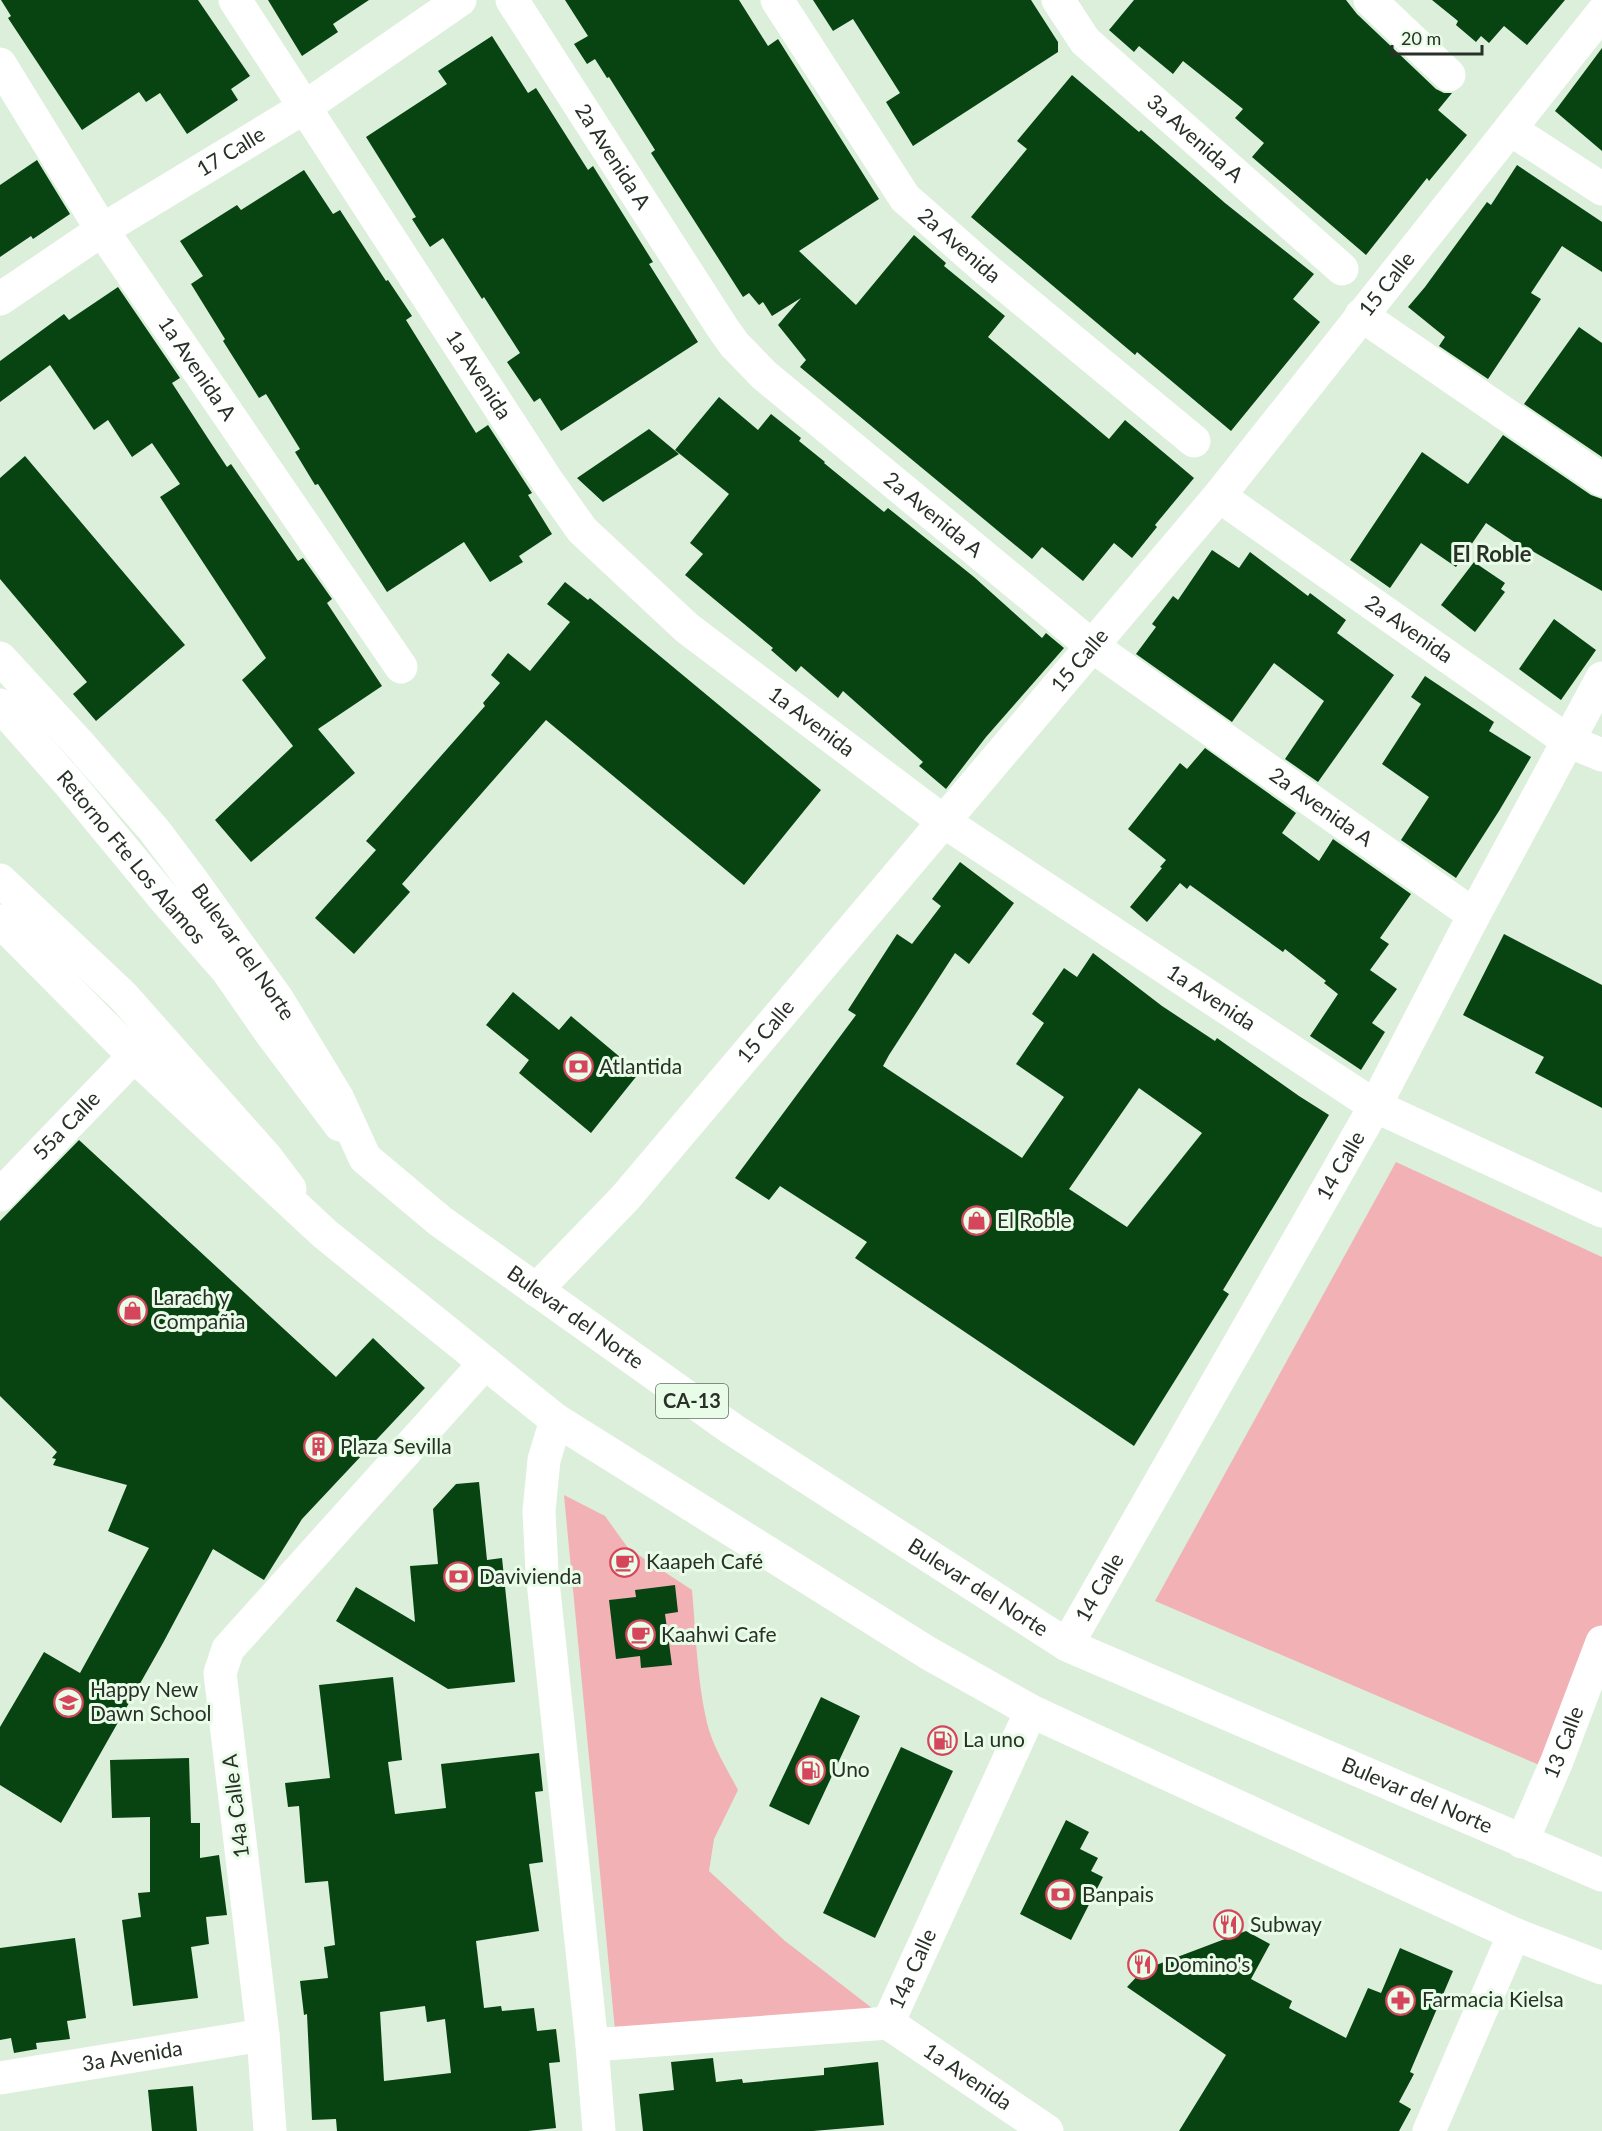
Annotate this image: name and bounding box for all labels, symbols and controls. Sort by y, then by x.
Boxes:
scale bar [1392,18,1482,56]
text: 20 m [1401,27,1441,49]
street label: 3a Avenida A [1143,88,1250,187]
street label: 2a Avenida A [571,98,657,214]
street label: 17 Calle [192,120,269,181]
street label: 2a Avenida [914,202,1006,287]
street label: 15 Calle [1353,246,1419,320]
street label: 1a Avenida A [154,311,243,425]
street label: 1a Avenida [442,325,518,423]
street label: 2a Avenida A [880,466,989,562]
district label: El Roble [1452,540,1532,567]
street label: 2a Avenida [1361,589,1458,667]
street label: 15 Calle [1045,623,1112,696]
street label: 1a Avenida [764,680,860,761]
street label: 2a Avenida A [1265,761,1379,851]
street label: Retorno Fte Los Alamos [52,764,212,948]
street label: Bulevar del Norte [187,878,301,1024]
street label: 1a Avenida [1163,958,1261,1035]
street label: 15 Calle [731,994,799,1067]
bank icon: Atlantida [562,1051,594,1083]
place label: Atlantida [599,1053,682,1078]
street label: 55a Calle [27,1085,104,1164]
street label: 14 Calle [1310,1126,1369,1204]
shop icon: El Roble [960,1205,992,1237]
place label: El Roble [997,1207,1072,1232]
street label: Bulevar del Norte [503,1259,649,1373]
place label: Larach y Compañia [153,1284,245,1333]
shop icon: Larach y Compañia [116,1294,148,1326]
road number: CA-13 [656,1384,728,1418]
building icon: Plaza Sevilla [303,1431,335,1463]
place label: Plaza Sevilla [340,1433,452,1458]
street label: Bulevar del Norte [904,1532,1053,1641]
cafe icon: Kaapeh Café [609,1546,641,1578]
place label: Kaapeh Café [646,1548,763,1573]
street label: 14 Calle [1069,1548,1128,1626]
bank icon: Davivienda [442,1561,474,1593]
place label: Davivienda [479,1563,582,1588]
cafe icon: Kaahwi Cafe [624,1619,656,1651]
place label: Kaahwi Cafe [661,1621,777,1646]
place label: Happy New Dawn School [90,1676,212,1725]
school or university icon: Happy New Dawn School [53,1686,85,1718]
street label: 13 Calle [1537,1702,1588,1782]
fuel station icon: La uno [926,1724,958,1756]
place label: La uno [963,1726,1025,1751]
street label: Bulevar del Norte [1338,1751,1497,1837]
street label: 14a Calle A [216,1752,253,1860]
fuel station icon: Uno [794,1754,826,1786]
place label: Uno [831,1756,870,1781]
bank icon: Banpais [1045,1879,1077,1911]
place label: Banpais [1082,1881,1154,1906]
restaurant icon: Subway [1213,1909,1245,1941]
place label: Subway [1250,1911,1322,1936]
street label: 14a Calle [882,1924,941,2013]
restaurant icon: Domino's [1127,1949,1159,1981]
place label: Domino's [1164,1951,1250,1976]
pharmacy icon: Farmacia Kielsa [1385,1984,1417,2016]
place label: Farmacia Kielsa [1422,1986,1564,2011]
street label: 3a Avenida [80,2034,184,2075]
street label: 1a Avenida [919,2037,1017,2115]

